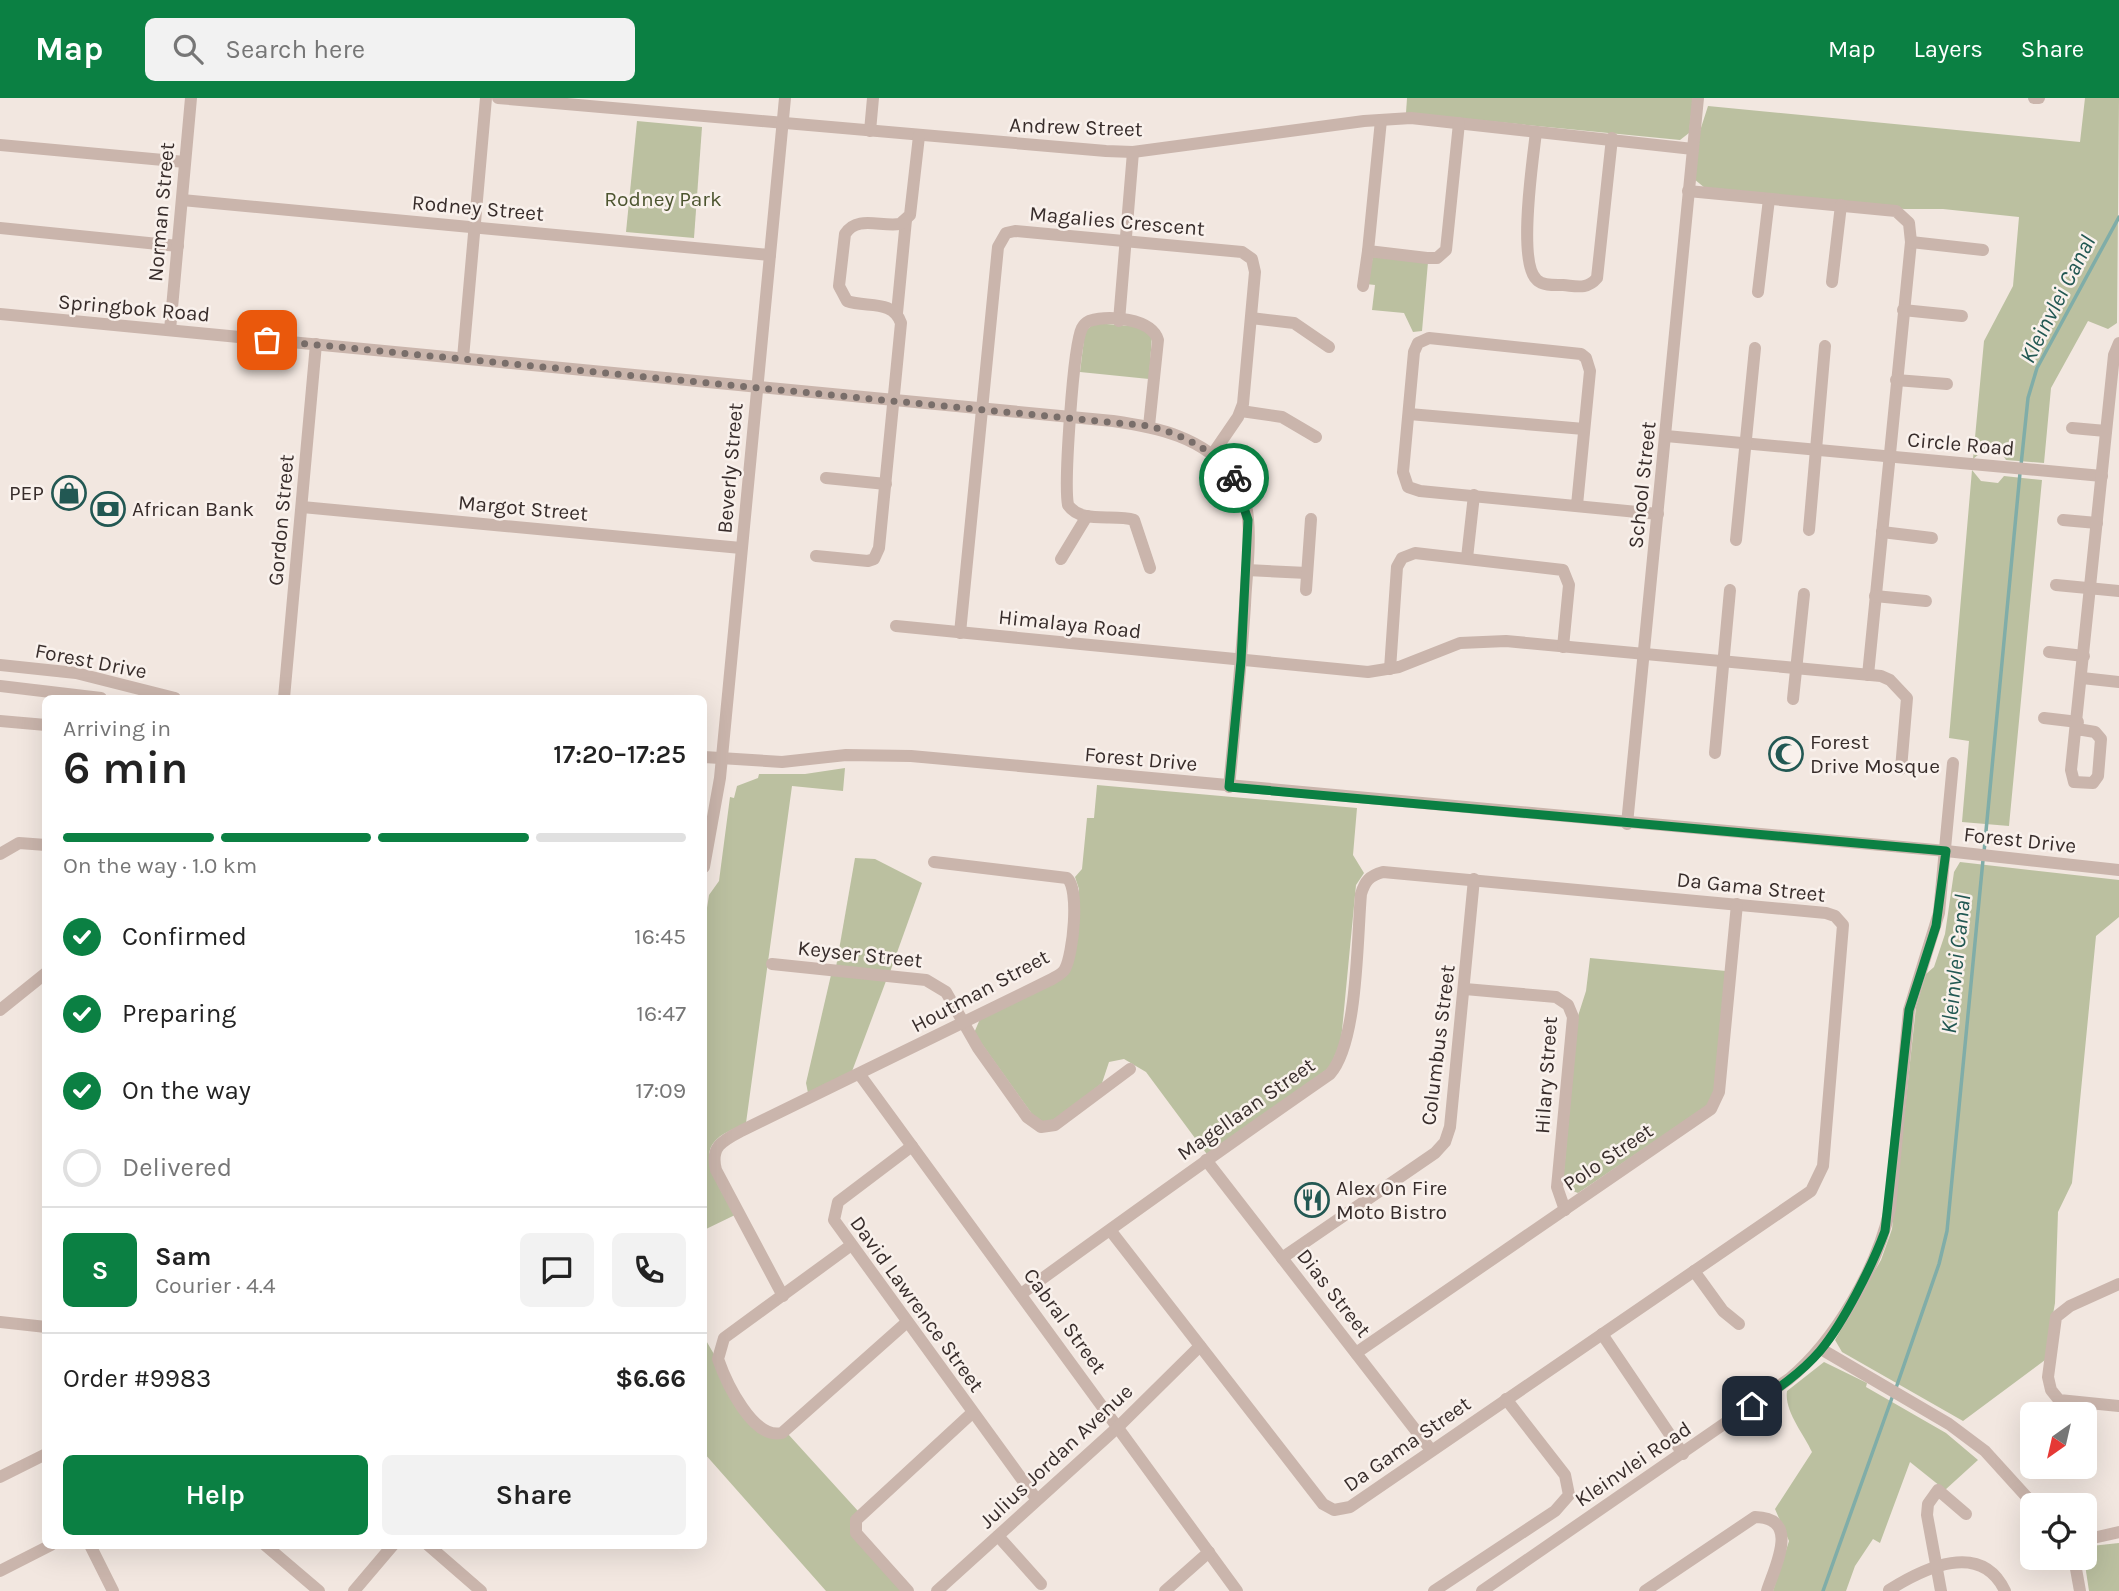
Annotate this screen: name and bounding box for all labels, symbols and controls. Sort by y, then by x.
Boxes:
search box [145,18,635,81]
text: Map [35,30,103,68]
icon: search [169,30,207,68]
text: Search here [225,34,365,65]
text: Map [1828,35,1876,63]
text: Layers [1914,35,1983,63]
text: Share [2021,35,2084,63]
street label: Andrew Street [1009,113,1143,141]
street label: Norman Street [143,141,179,283]
park label: Rodney Park [604,187,722,211]
street label: Rodney Street [411,190,545,226]
street label: Magalies Crescent [1028,201,1206,241]
water label: Kleinvlei Canal [2014,231,2101,368]
street label: Springbok Road [57,289,211,327]
pin [237,310,297,370]
icon: bag [248,321,286,359]
street label: Beverly Street [712,402,748,534]
street label: School Street [1623,420,1661,550]
street label: Circle Road [1906,427,2016,461]
courier [1199,443,1269,513]
street label: Gordon Street [263,453,299,587]
icon: bike [1215,459,1253,497]
shop icon: PEP [50,474,88,512]
place label: PEP [9,481,44,505]
bank icon: African Bank [89,490,127,528]
street label: Margot Street [457,490,589,526]
place label: African Bank [132,497,254,521]
street label: Himalaya Road [997,605,1143,643]
street label: Forest Drive [33,638,149,684]
text: Arriving in [63,715,171,742]
place label: Forest Drive Mosque [1810,730,1940,778]
mosque icon: Forest Drive Mosque [1767,735,1805,773]
text: 17:20–17:25 [553,739,686,770]
text: 6 min [63,741,189,795]
street label: Forest Drive [1084,742,1198,776]
street label: Forest Drive [1962,822,2078,858]
text: On the way · 1.0 km [63,852,257,879]
street label: Da Gama Street [1675,867,1827,907]
water label: Kleinvlei Canal [1935,893,1976,1035]
icon: check [63,918,101,956]
text: Confirmed [122,921,247,952]
text: 16:45 [634,923,686,950]
street label: Keyser Street [796,936,924,972]
street label: Houtman Street [907,945,1053,1037]
street label: Columbus Street [1416,963,1460,1127]
icon: check [63,995,101,1033]
text: Preparing [122,998,236,1029]
text: 16:47 [636,1000,686,1027]
street label: Hilary Street [1530,1015,1562,1135]
street label: Magellaan Street [1173,1053,1319,1165]
icon: check [63,1072,101,1110]
text: On the way [122,1075,251,1106]
text: 17:09 [635,1077,686,1104]
street label: Polo Street [1559,1118,1658,1196]
text: Delivered [122,1152,232,1183]
place label: Alex On Fire Moto Bistro [1336,1176,1447,1224]
restaurant icon: Alex On Fire Moto Bistro [1293,1181,1331,1219]
street label: David Lawrence Street [845,1211,989,1397]
button: chat [520,1233,594,1307]
button: phone [612,1233,686,1307]
text: Sam [155,1241,211,1272]
street label: Dias Street [1292,1244,1376,1342]
text: S [92,1255,108,1286]
street label: Cabral Street [1019,1264,1111,1379]
text: Courier · 4.4 [155,1272,276,1299]
text: Order #9983 [63,1363,211,1394]
text: $6.66 [615,1363,686,1394]
pin [1722,1376,1782,1436]
street label: Julius Jordan Avenue [975,1379,1137,1533]
icon: home [1733,1387,1771,1425]
street label: Da Gama Street [1339,1391,1475,1497]
north arrow [2020,1402,2096,1479]
map controls [2020,1402,2097,1570]
street label: Kleinvlei Road [1570,1416,1696,1512]
button: Help [63,1455,368,1535]
button: Share [382,1455,686,1535]
button: locate [2020,1493,2097,1570]

